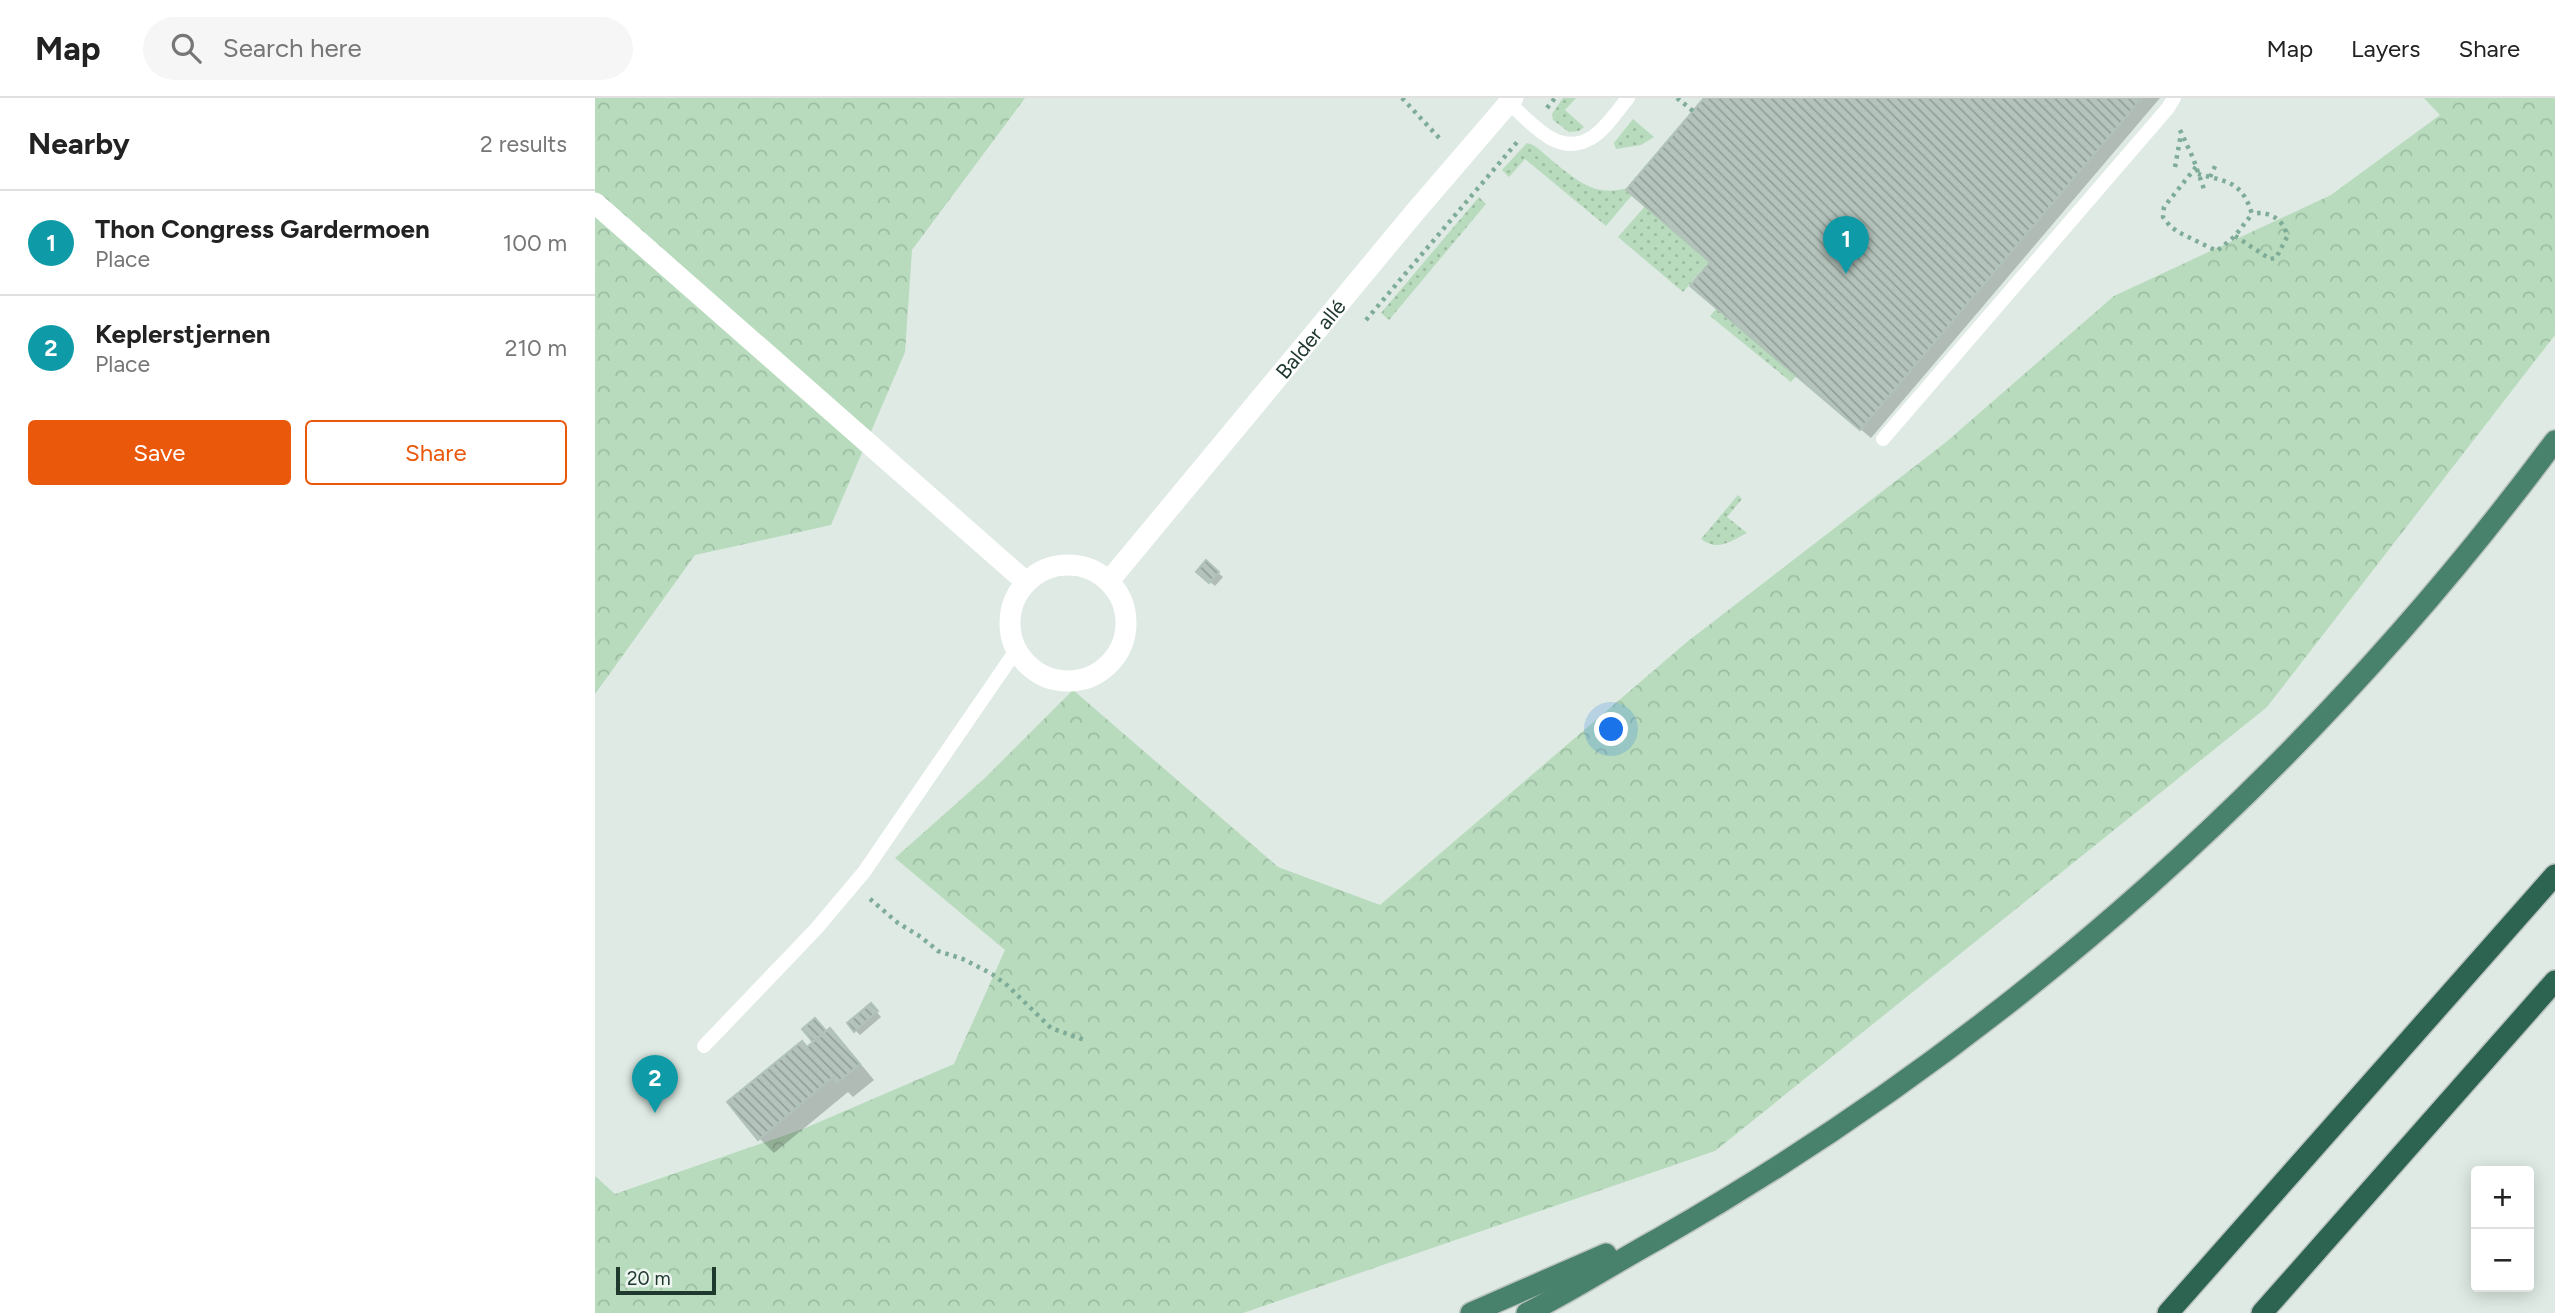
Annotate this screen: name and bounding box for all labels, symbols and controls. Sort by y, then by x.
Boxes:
search box [143,17,633,80]
text: Map [35,29,101,68]
icon: search [167,29,205,67]
text: Search here [223,32,362,64]
text: Map [2266,34,2313,63]
text: Layers [2351,34,2420,63]
text: Share [2458,34,2520,63]
text: Nearby [28,125,130,162]
text: 2 results [480,130,567,158]
text: Thon Congress Gardermoen [95,213,430,245]
pin: 1 [1823,216,1869,274]
text: 1 [46,229,56,257]
text: 100 m [503,229,567,257]
text: Place [95,245,150,273]
street label: Balder allé [1270,294,1350,383]
text: Keplerstjernen [95,318,271,350]
text: 2 [44,334,58,362]
text: 210 m [505,334,567,362]
text: Place [95,350,150,378]
button: Save [28,420,291,485]
button: Share [305,420,567,485]
your location [1594,712,1628,746]
pin: 2 [632,1055,678,1113]
map controls [2471,1166,2534,1292]
button: + [2471,1166,2534,1229]
button: − [2471,1229,2534,1292]
scale bar [616,1264,716,1296]
text: 20 m [627,1267,671,1290]

